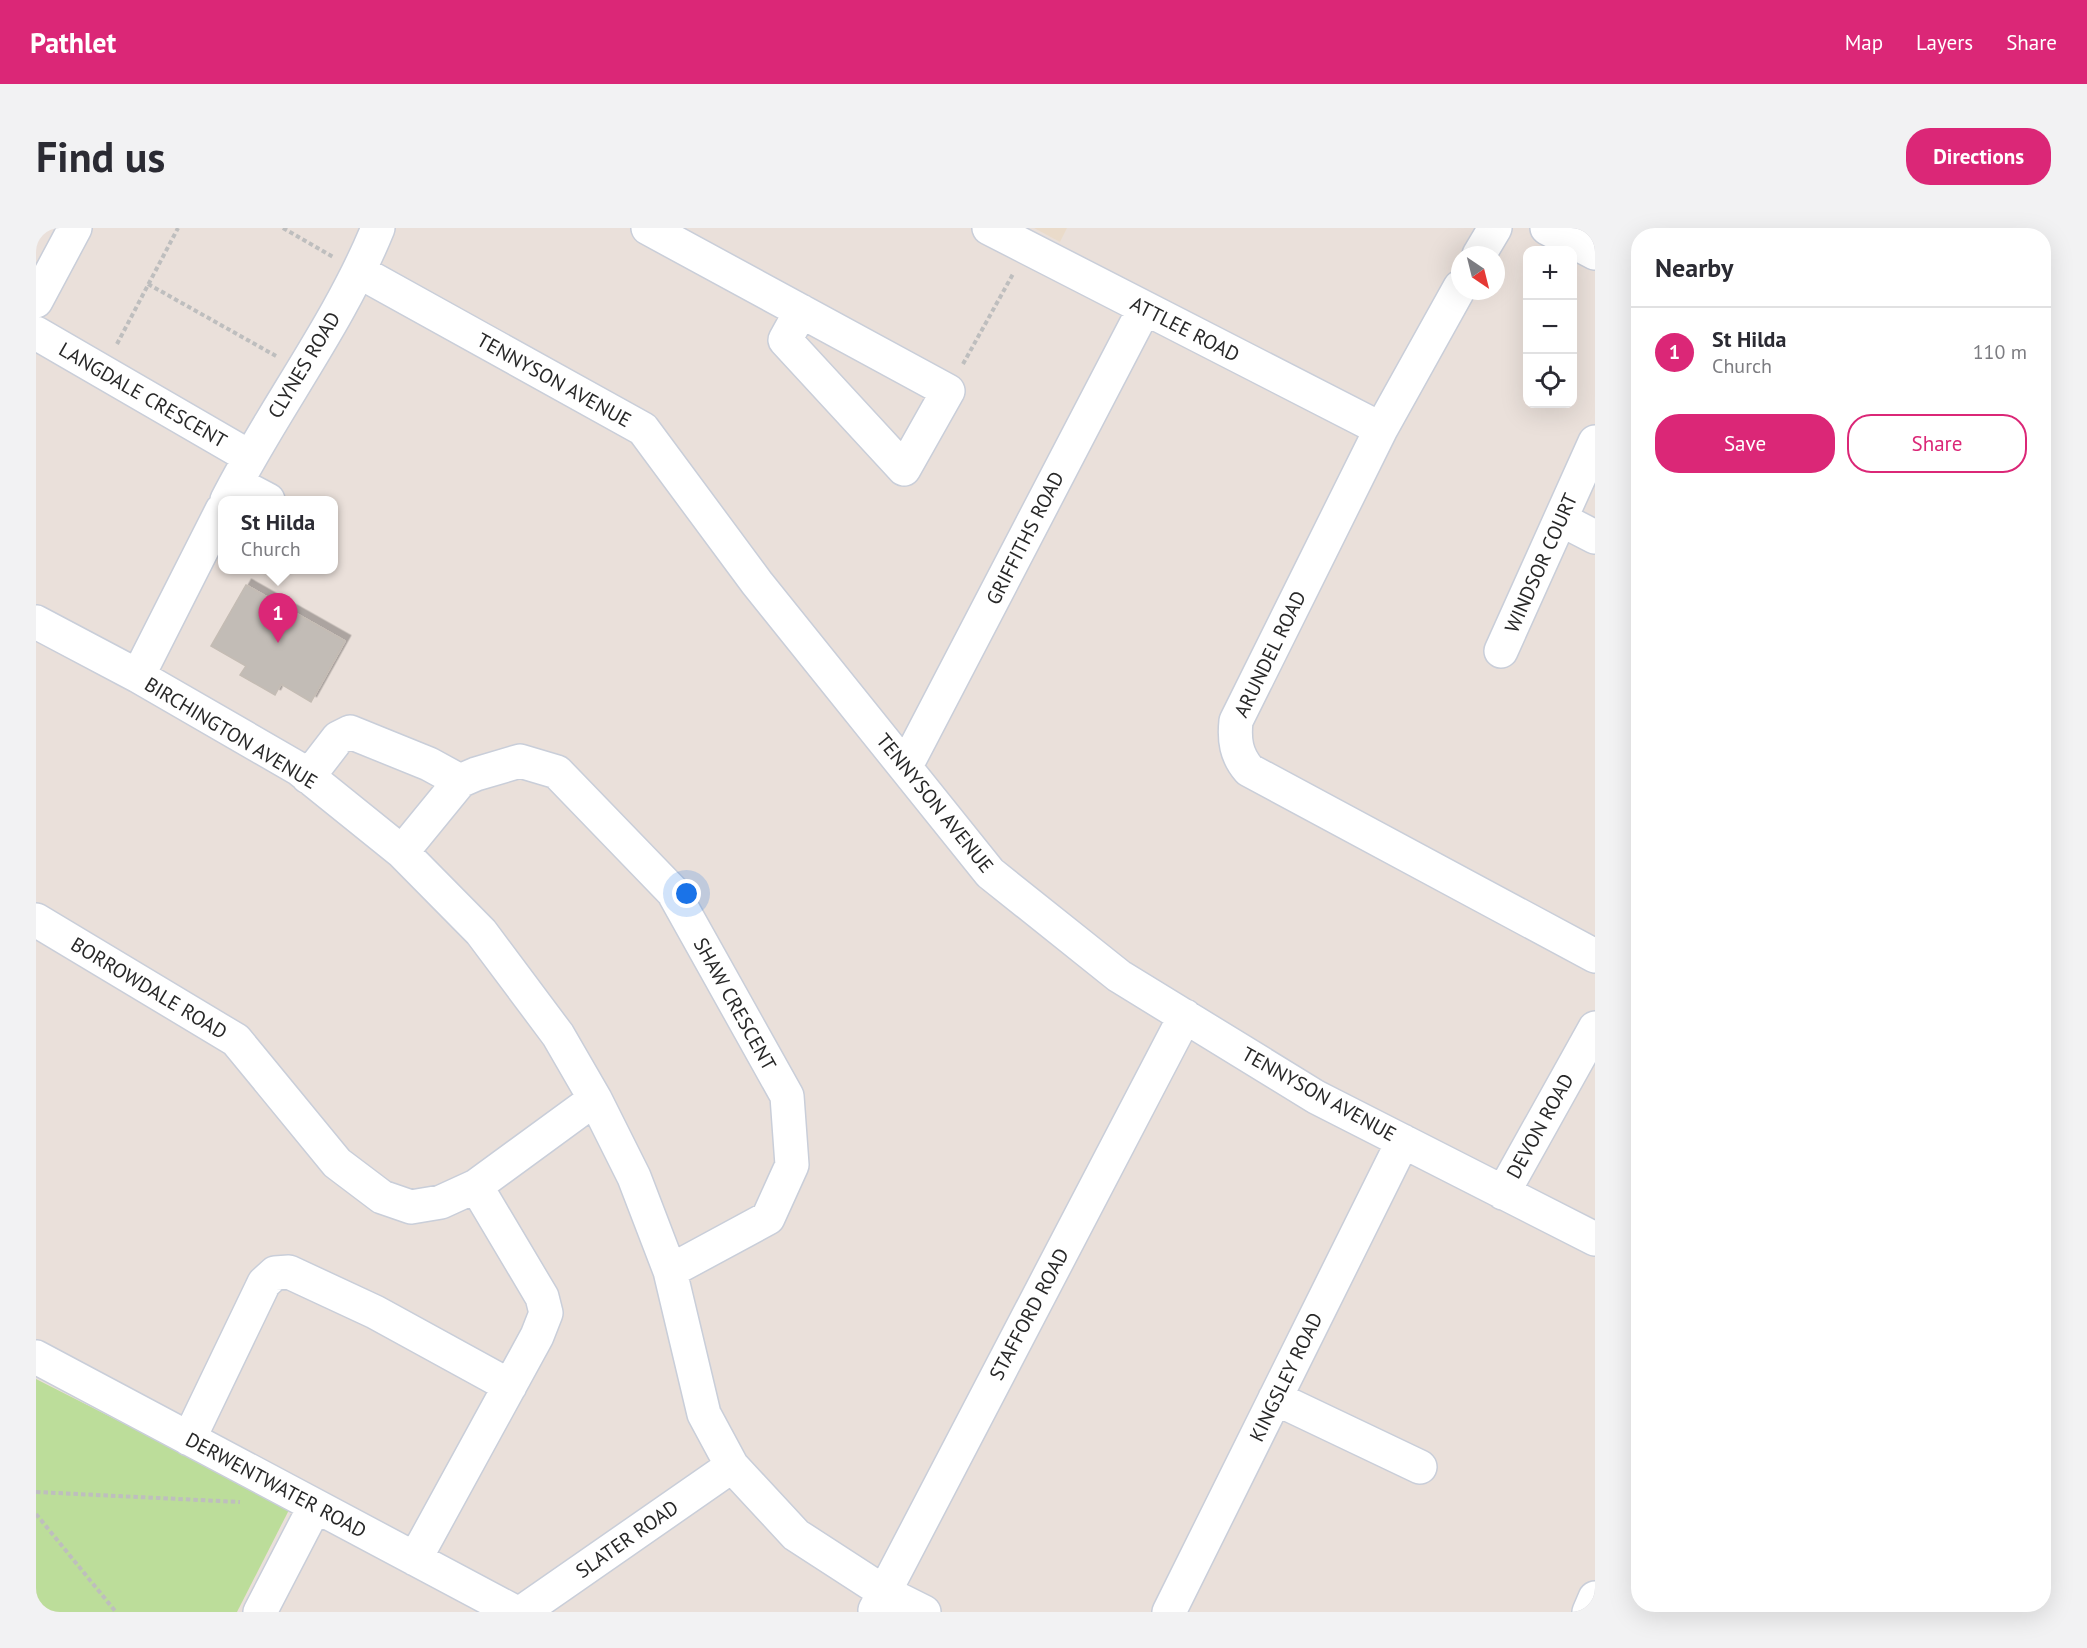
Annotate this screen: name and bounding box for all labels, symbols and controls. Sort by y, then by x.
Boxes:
text: Pathlet [30,24,116,61]
text: Map [1845,29,1883,56]
text: Layers [1916,29,1973,56]
text: Share [2006,29,2057,56]
button: Directions [1906,128,2051,185]
text: Find us [36,129,165,184]
north arrow [1451,246,1505,300]
map controls [1523,246,1577,408]
button: + [1523,246,1577,300]
text: Nearby [1655,251,1733,284]
street label: ATTLEE ROAD [1126,290,1244,368]
button: − [1523,300,1577,354]
street label: CLYNES ROAD [262,307,346,423]
text: St Hilda [1712,325,1786,353]
street label: TENNYSON AVENUE [472,327,636,433]
street label: LANGDALE CRESCENT [54,336,232,454]
text: 1 [1669,339,1680,365]
text: 110 m [1973,339,2027,365]
text: Church [1712,353,1772,379]
button: locate [1523,354,1577,408]
button: Save [1655,414,1835,473]
button: Share [1847,414,2027,473]
street label: GRIFFITHS ROAD [980,467,1070,609]
street label: WINDSOR COURT [1499,489,1583,637]
popup [218,496,338,574]
text: St Hilda [241,508,315,536]
text: Church [241,536,301,562]
street label: ARUNDEL ROAD [1228,586,1312,722]
pin: 1 [258,594,298,643]
street label: BIRCHINGTON AVENUE [140,671,322,795]
street label: TENNYSON AVENUE [871,728,999,878]
your location [672,879,701,908]
street label: BORROWDALE ROAD [66,931,232,1045]
street label: SHAW CRESCENT [688,933,782,1075]
street label: TENNYSON AVENUE [1237,1041,1401,1147]
street label: DEVON ROAD [1500,1069,1580,1183]
street label: STAFFORD ROAD [983,1244,1075,1384]
street label: KINGSLEY ROAD [1244,1308,1328,1446]
street label: DERWENTWATER ROAD [181,1426,371,1544]
street label: SLATER ROAD [571,1494,683,1584]

